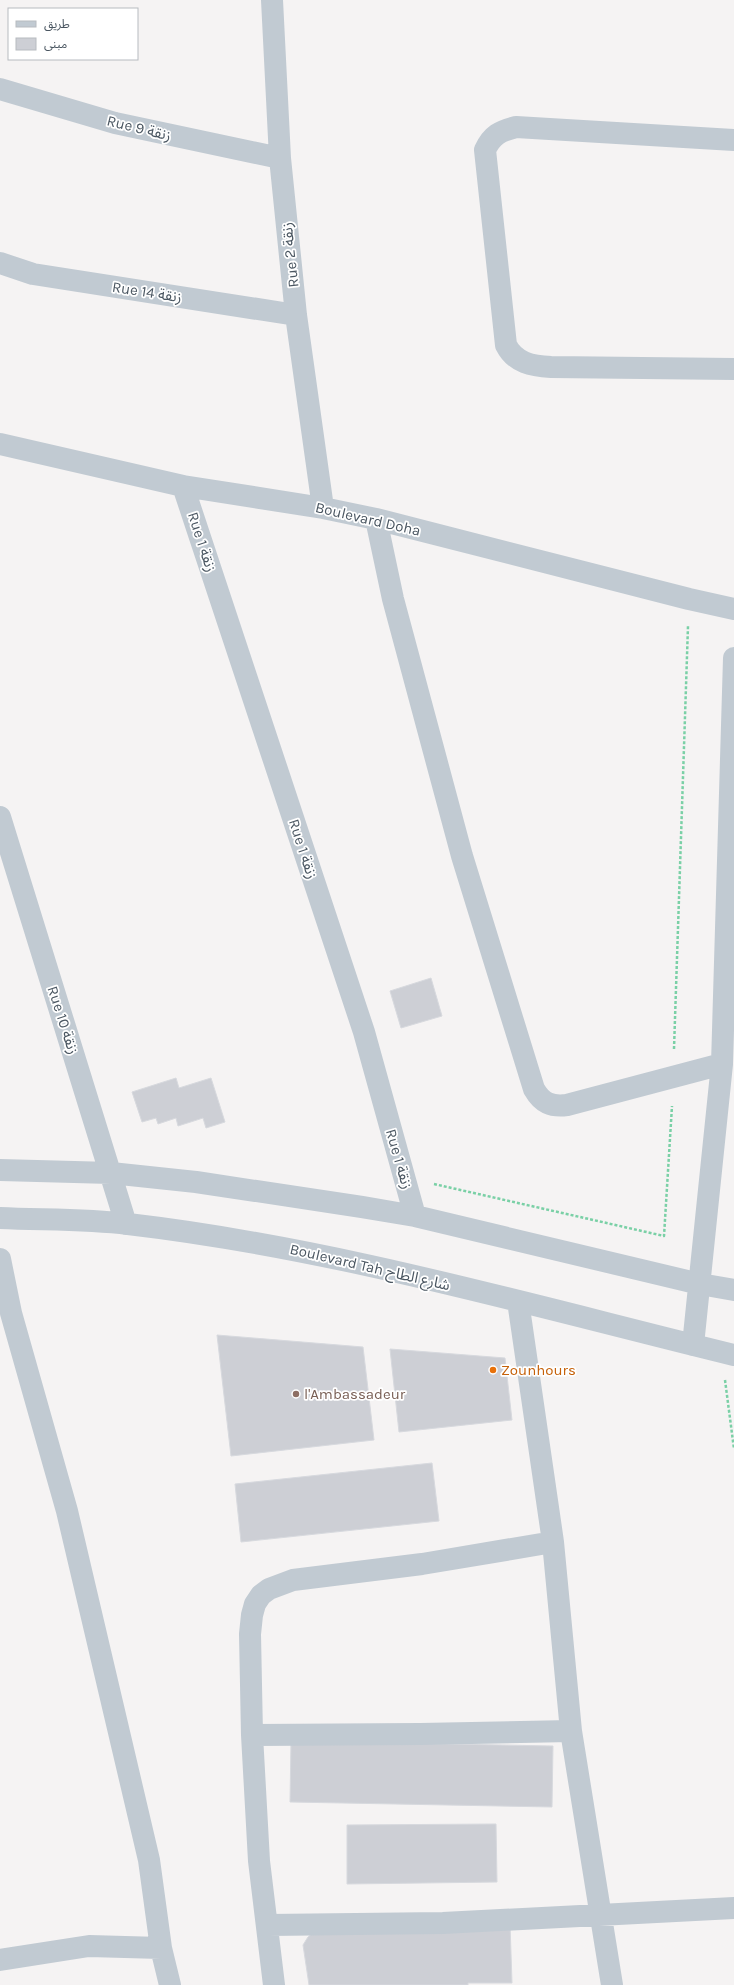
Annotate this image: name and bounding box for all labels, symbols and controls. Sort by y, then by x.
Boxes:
legend [8,8,138,60]
text: طريق [44,17,70,32]
text: مبنى [44,37,67,51]
street label: Rue 9 زنقة [105,111,173,145]
street label: Rue 2 زنقة [278,221,302,289]
street label: Rue 14 زنقة [111,278,183,306]
street label: Boulevard Doha [314,498,422,540]
street label: Rue 1 زنقة [184,510,220,574]
street label: Rue 1 زنقة [285,817,321,881]
street label: Rue 10 زنقة [44,984,82,1056]
street label: Rue 1 زنقة [382,1127,416,1191]
street label: Boulevard Tah شارع الطاح [287,1240,452,1297]
place label: Zounhours [501,1361,576,1379]
marker: Zounhours [488,1365,498,1375]
place label: l'Ambassadeur [304,1385,406,1403]
marker: l'Ambassadeur [291,1389,301,1399]

